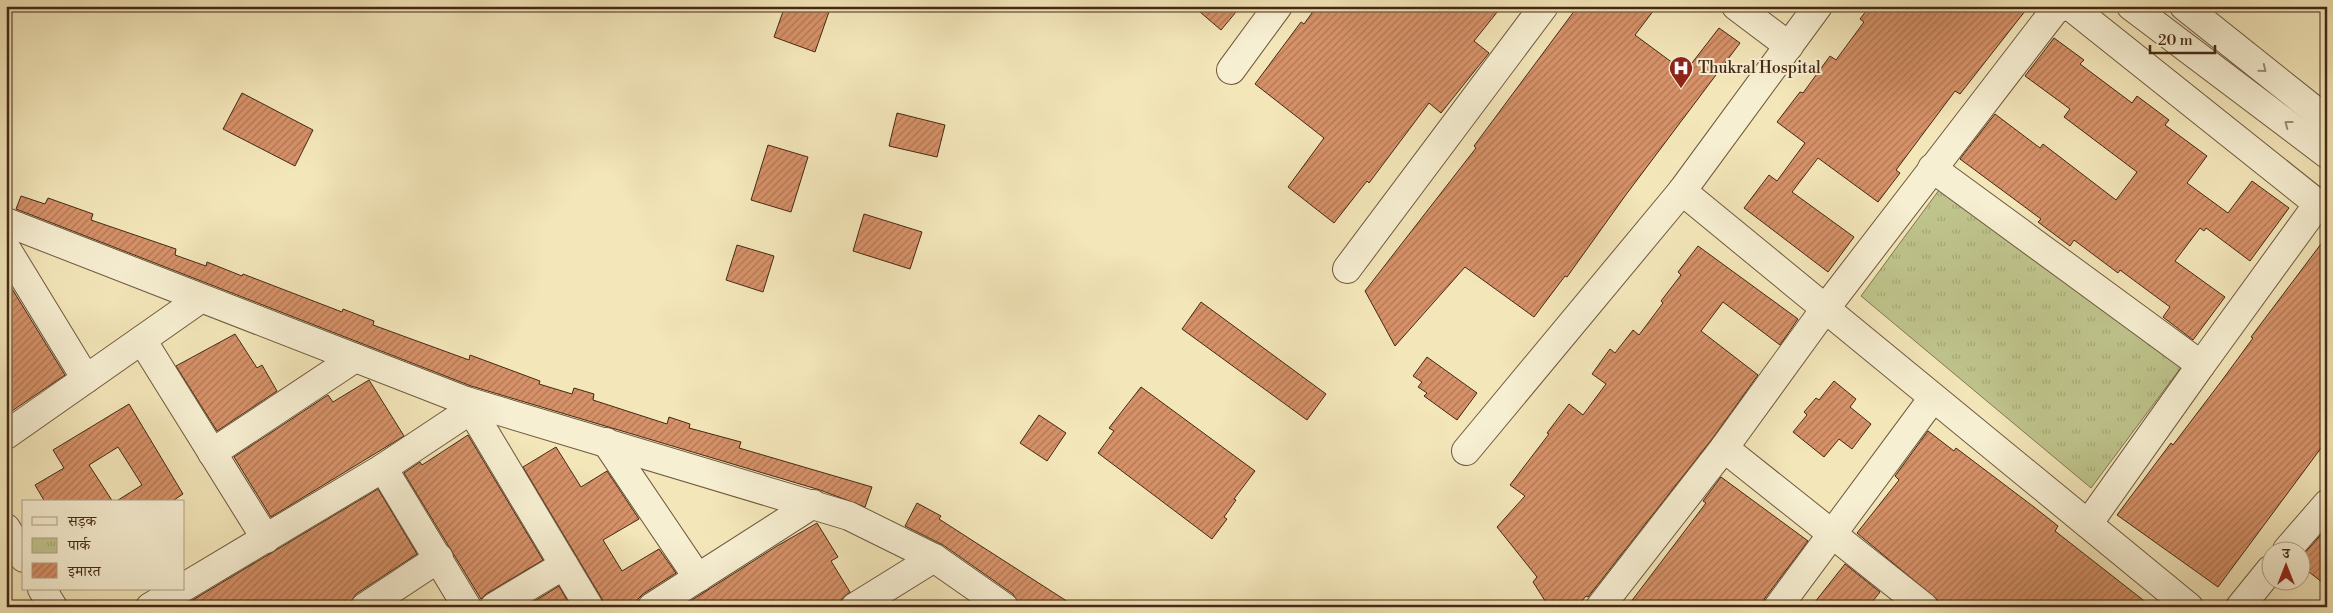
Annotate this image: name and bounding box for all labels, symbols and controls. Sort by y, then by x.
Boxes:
scale bar [2150,22,2216,54]
text: 20 m [2158,31,2193,50]
hospital icon: Thukral Hospital [1668,55,1694,89]
place label: Thukral Hospital [1698,58,1821,78]
one-way arrow [2257,64,2266,72]
one-way arrow [2285,122,2294,130]
legend [22,500,185,590]
text: सड़क [67,512,97,531]
text: पार्क [67,536,91,555]
north arrow [2260,540,2310,590]
text: उ [2281,545,2290,563]
text: इमारत [67,562,102,581]

